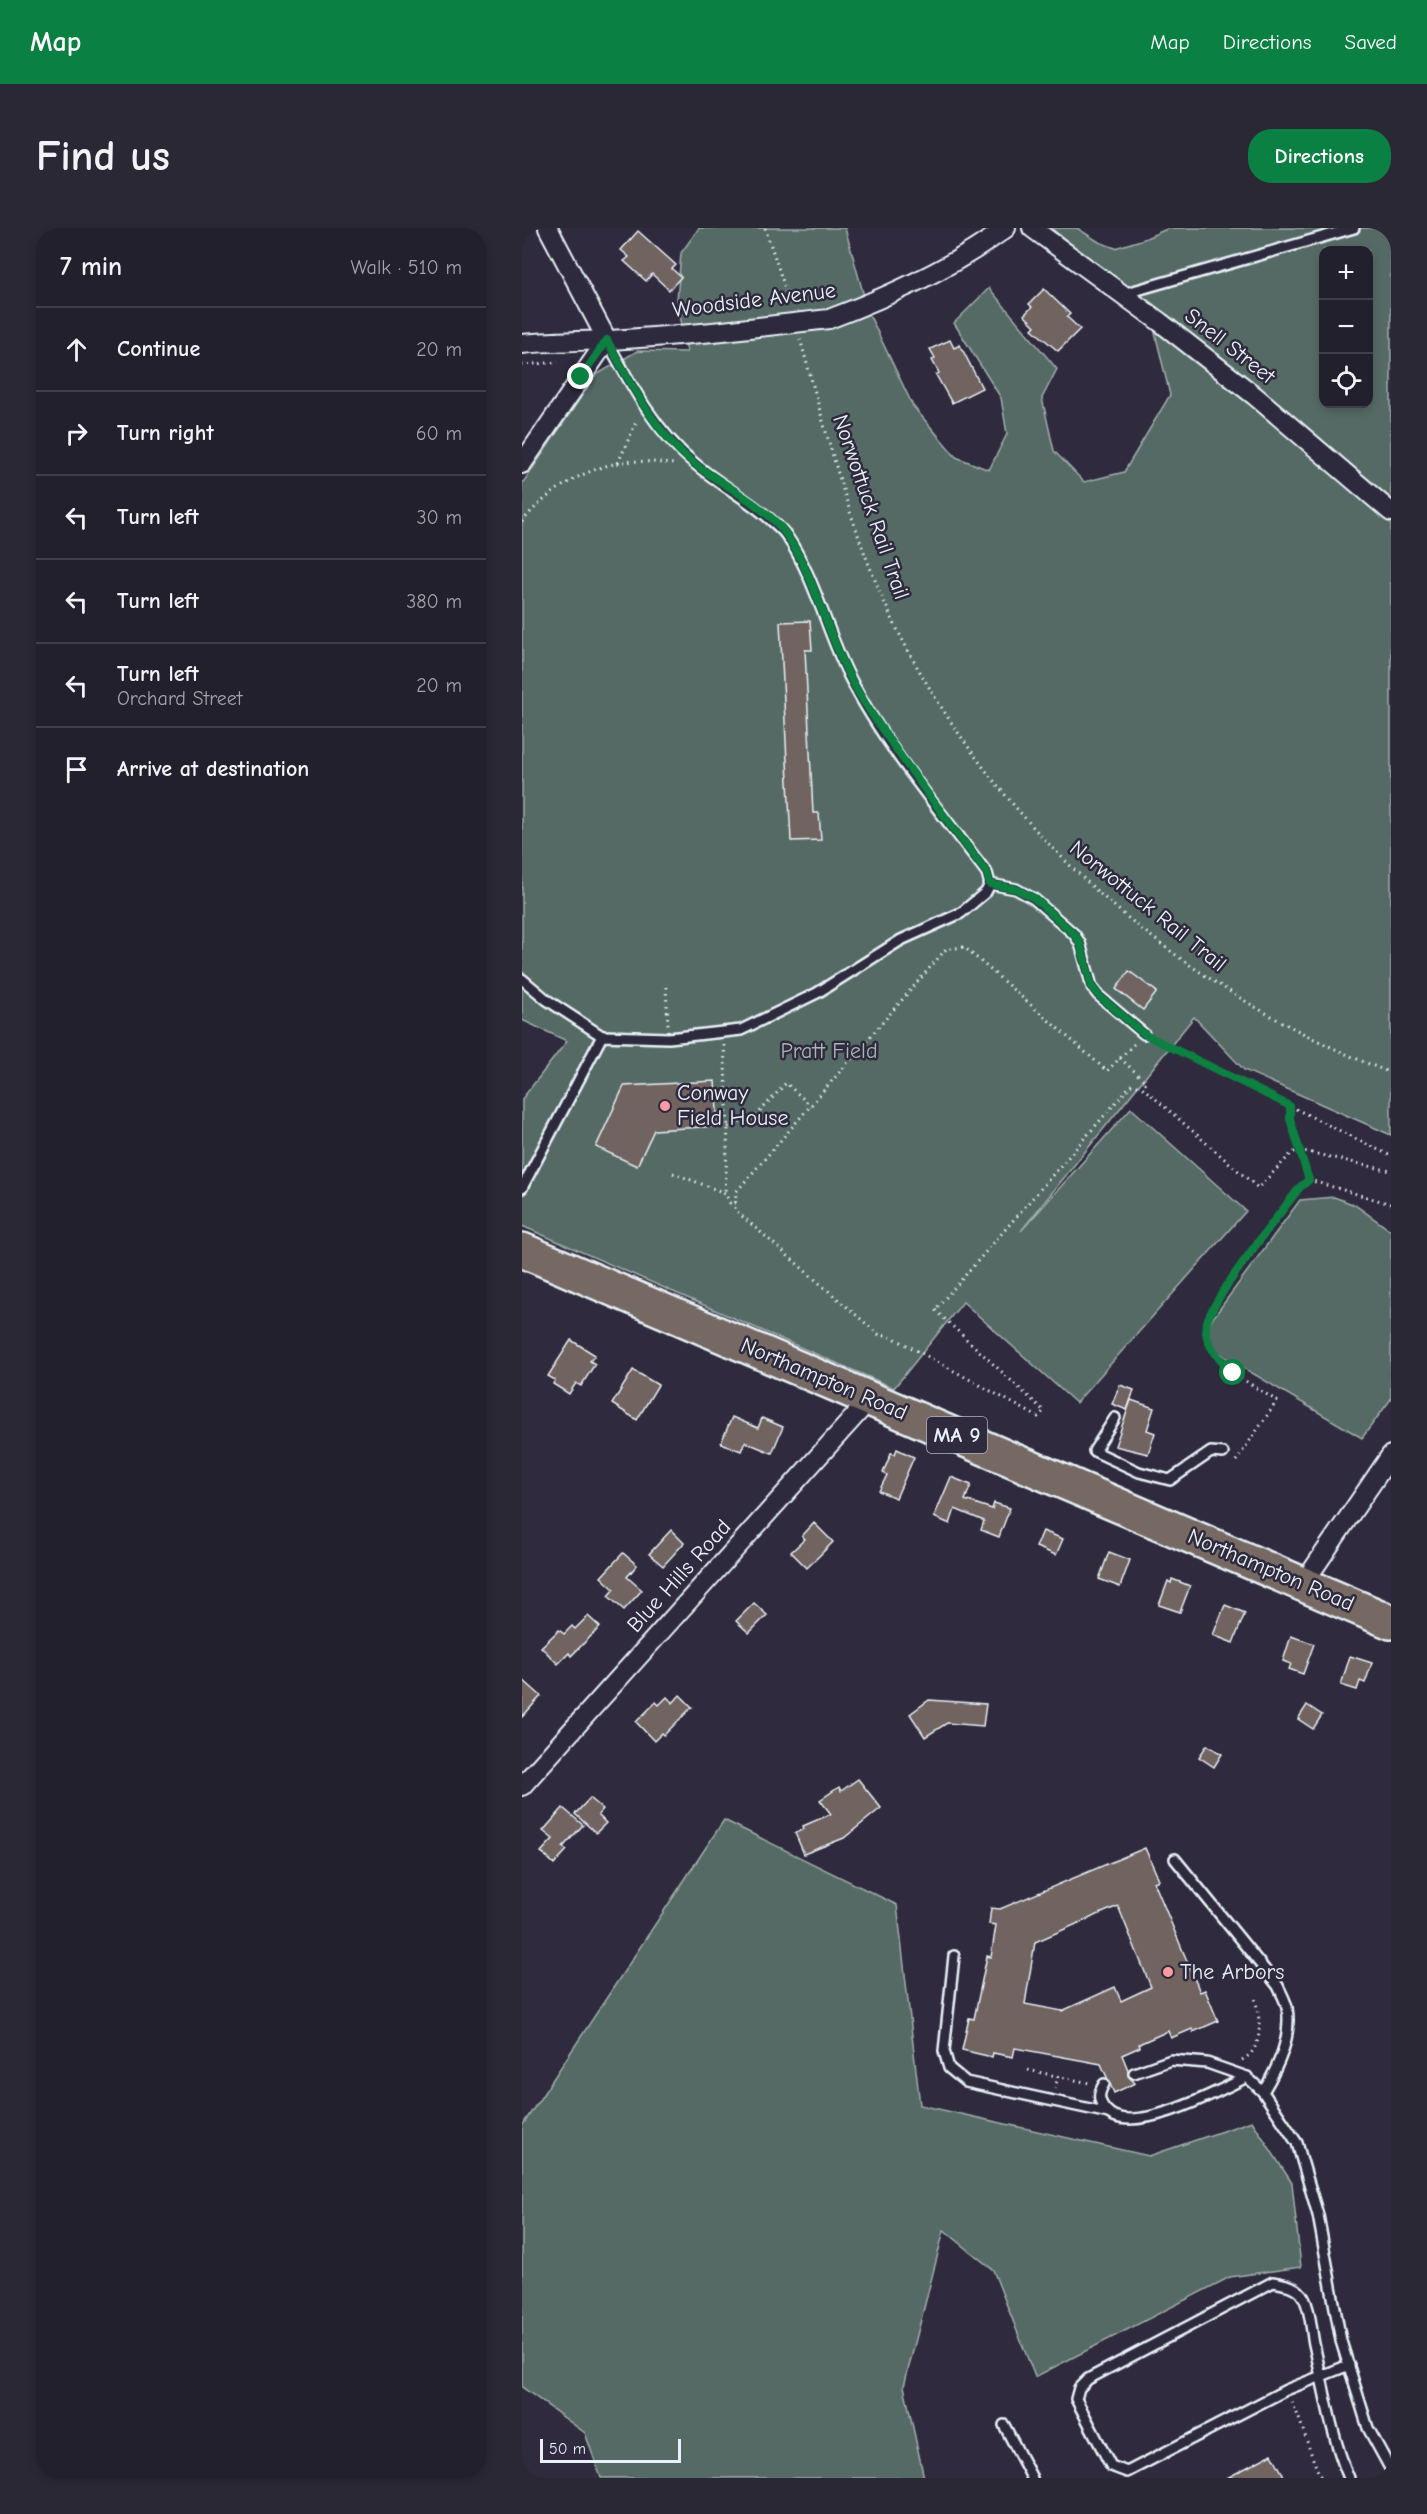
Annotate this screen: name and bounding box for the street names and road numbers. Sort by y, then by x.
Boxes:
street label: Woodside Avenue [671,277,837,323]
street label: Snell Street [1180,303,1281,390]
street label: Norwottuck Rail Trail [827,411,915,603]
street label: Norwottuck Rail Trail [1065,835,1231,977]
street label: Northampton Road [737,1332,911,1426]
road number: MA 9 [927,1417,987,1453]
street label: Blue Hills Road [622,1514,736,1638]
street label: Northampton Road [1184,1523,1358,1617]

